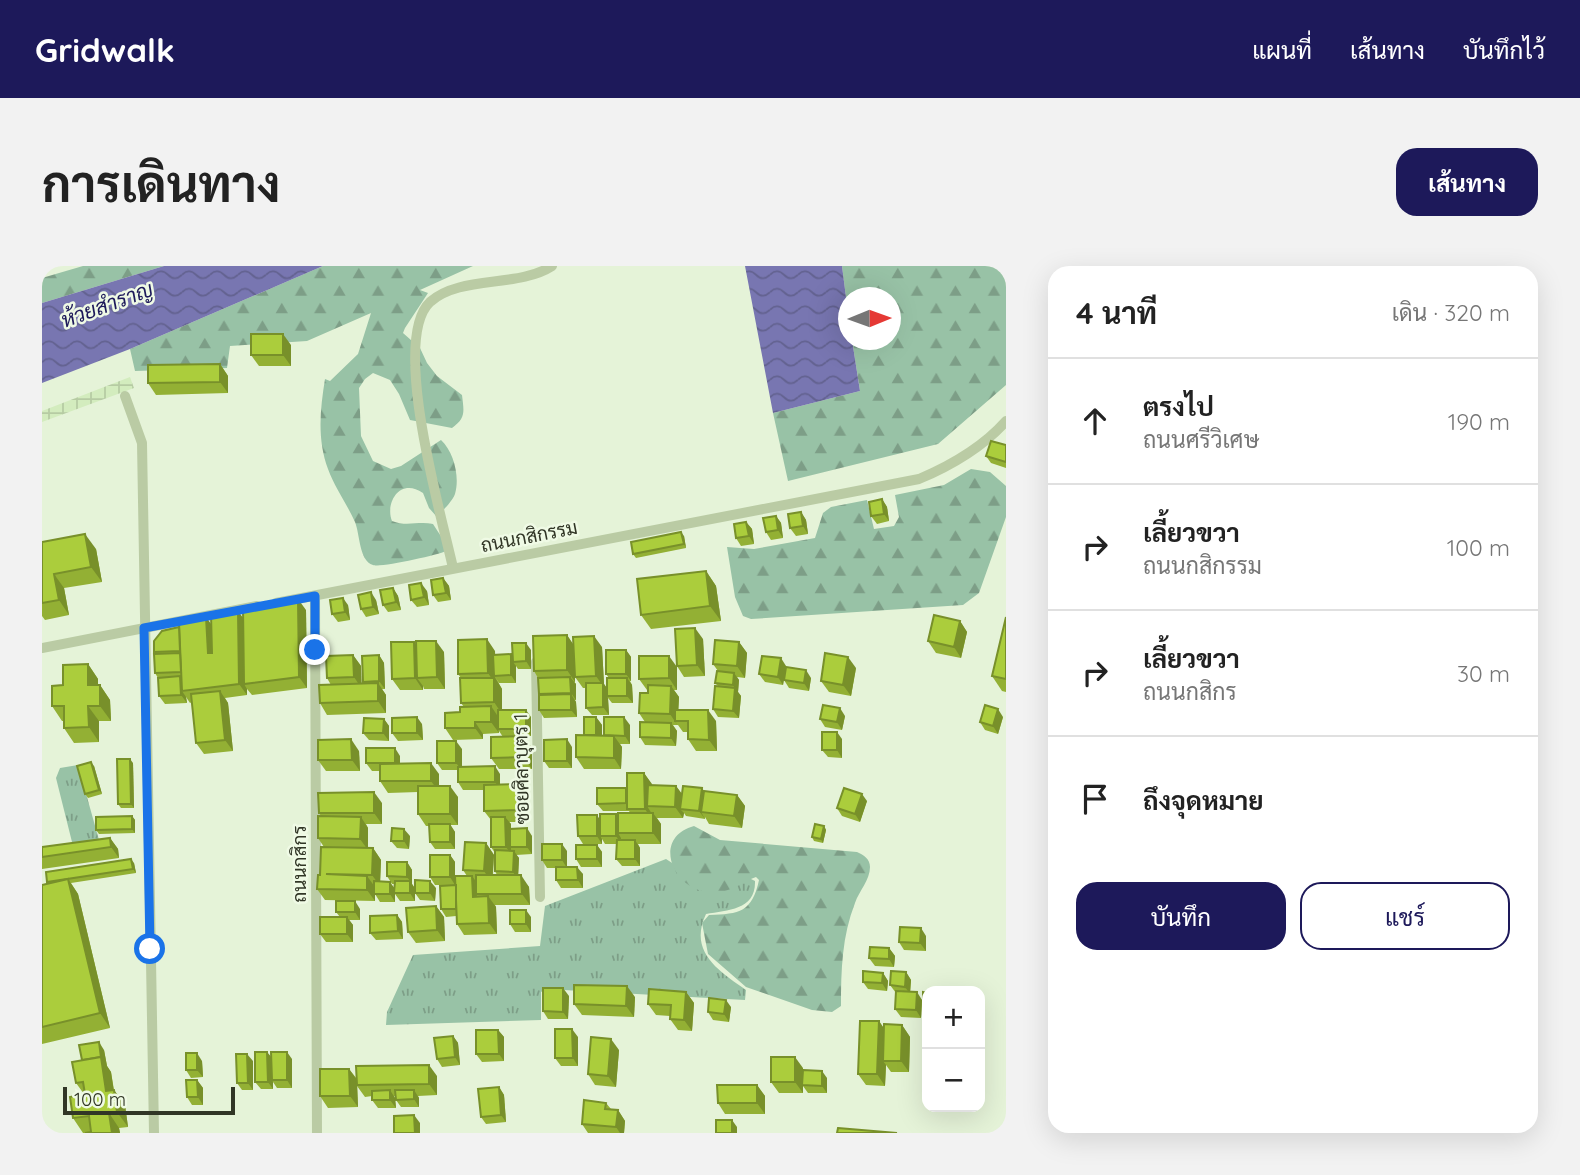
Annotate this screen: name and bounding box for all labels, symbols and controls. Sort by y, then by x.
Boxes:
text: Gridwalk [35,29,175,70]
text: แผนที่ [1252,35,1312,65]
text: เส้นทาง [1350,35,1425,65]
text: บันทึกไว้ [1463,35,1545,65]
button: เส้นทาง [1396,148,1538,216]
text: การเดินทาง [42,153,280,214]
water label: ห้วยสำราญ [57,275,157,333]
north arrow [838,287,901,350]
text: 4 นาที [1076,294,1157,332]
text: เดิน · 320 m [1392,298,1510,327]
text: ตรงไป [1143,390,1214,423]
icon: ahead [1076,402,1114,440]
text: 190 m [1448,407,1510,436]
text: ถนนศรีวิเศษ [1143,425,1259,454]
street label: ถนนกสิกรรม [479,515,579,557]
text: เลี้ยวขวา [1143,516,1240,549]
icon: right [1076,528,1114,566]
text: 100 m [1447,533,1510,562]
text: ถนนกสิกรรม [1143,551,1262,580]
route end [299,634,330,665]
text: เลี้ยวขวา [1143,642,1240,675]
icon: right [1076,654,1114,692]
text: 30 m [1457,659,1510,688]
text: ถนนกสิกร [1143,677,1237,706]
street label: ซอยศิลาบุตร 1 [508,713,535,825]
icon: arrive [1076,780,1114,818]
text: ถึงจุดหมาย [1143,784,1264,817]
street label: ถนนกสิกร [287,825,311,903]
button: บันทึก [1076,882,1286,950]
button: แชร์ [1300,882,1510,950]
route start [134,933,165,964]
map controls [922,986,985,1112]
button: + [922,986,985,1049]
button: − [922,1049,985,1112]
scale bar [63,1084,234,1116]
text: 100 m [74,1087,126,1111]

